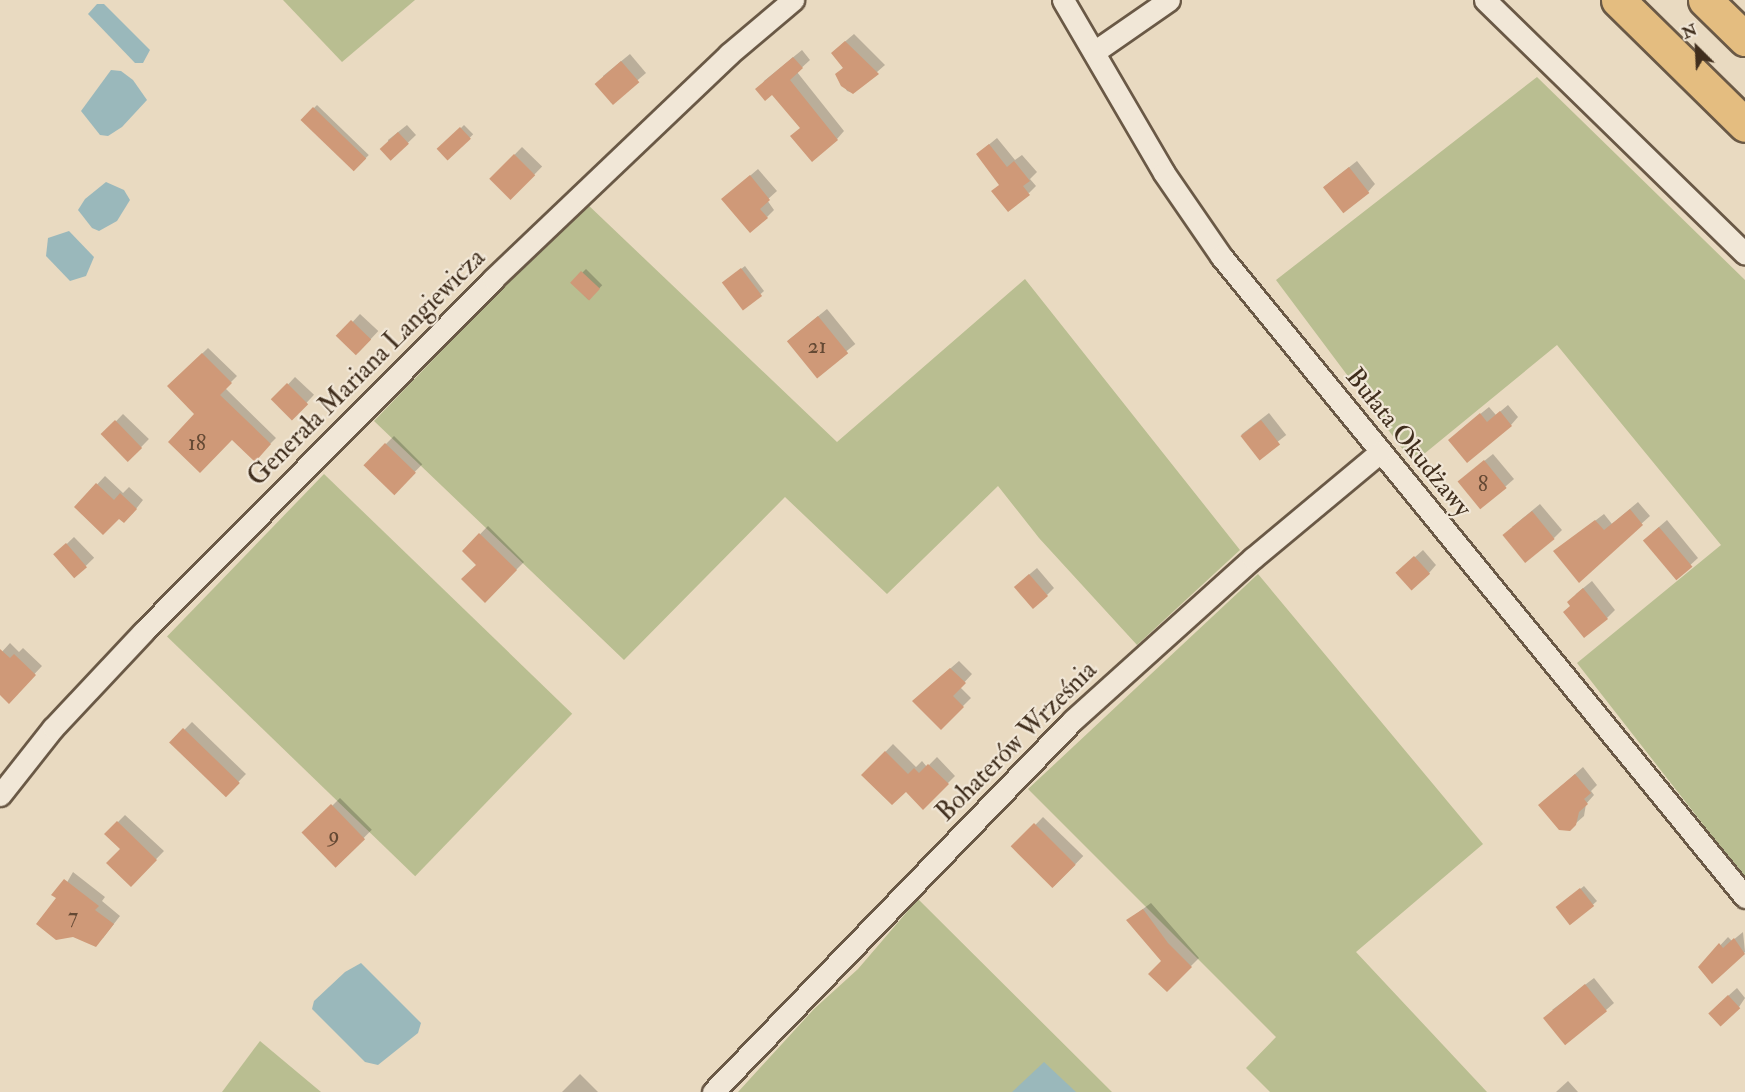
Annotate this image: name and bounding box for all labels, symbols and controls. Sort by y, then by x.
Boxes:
north arrow [1667,18,1727,78]
text: N [1679,20,1700,44]
street label: Generała Mariana Langiewicza [242,243,492,493]
house number: 21 [807,334,827,360]
street label: Bułata Okudżawy [1338,362,1478,524]
house number: 18 [188,431,206,457]
house number: 8 [1478,472,1488,498]
street label: Bohaterów Września [930,655,1104,829]
house number: 9 [328,823,340,849]
house number: 7 [68,904,78,930]

